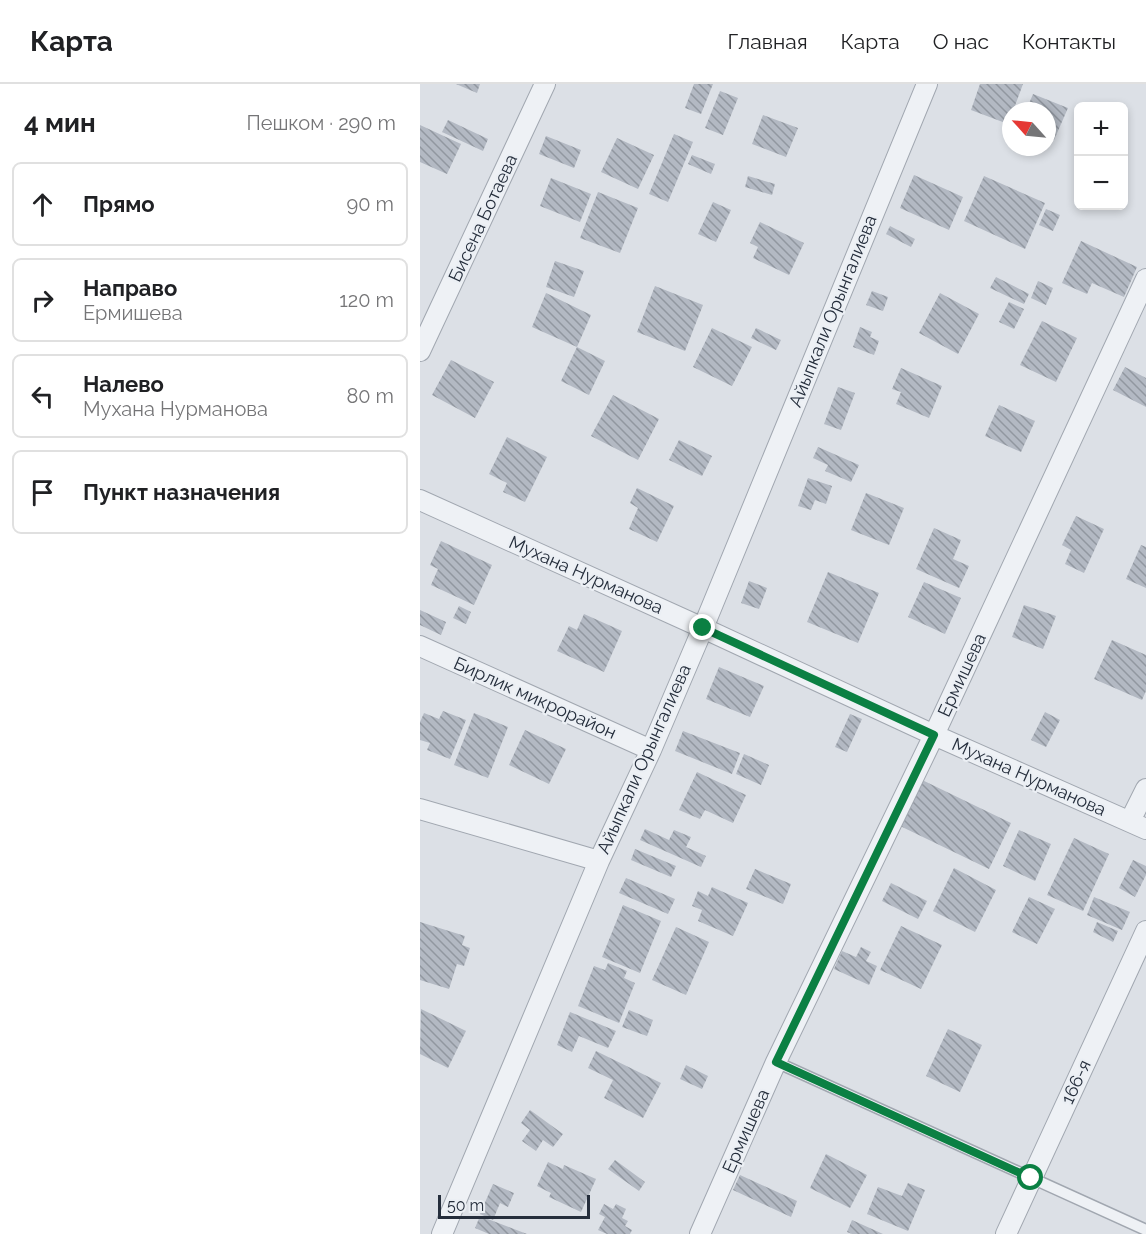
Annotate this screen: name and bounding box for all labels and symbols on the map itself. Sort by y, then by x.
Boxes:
north arrow [1002,102,1056,156]
street label: Бисена Ботаева [444,151,521,285]
street label: Айыпкали Орынгалиева [784,212,881,410]
street label: Мухана Нурманова [506,531,667,618]
route end [689,614,715,640]
street label: Ермишева [933,630,990,720]
street label: Бирлик микрорайон [451,652,620,743]
street label: Айыпкали Орынгалиева [592,661,695,857]
street label: Мухана Нурманова [949,733,1110,820]
street label: 166-я [1056,1056,1095,1107]
street label: Ермишева [718,1086,773,1176]
route start [1017,1164,1043,1190]
scale bar [438,1192,590,1220]

